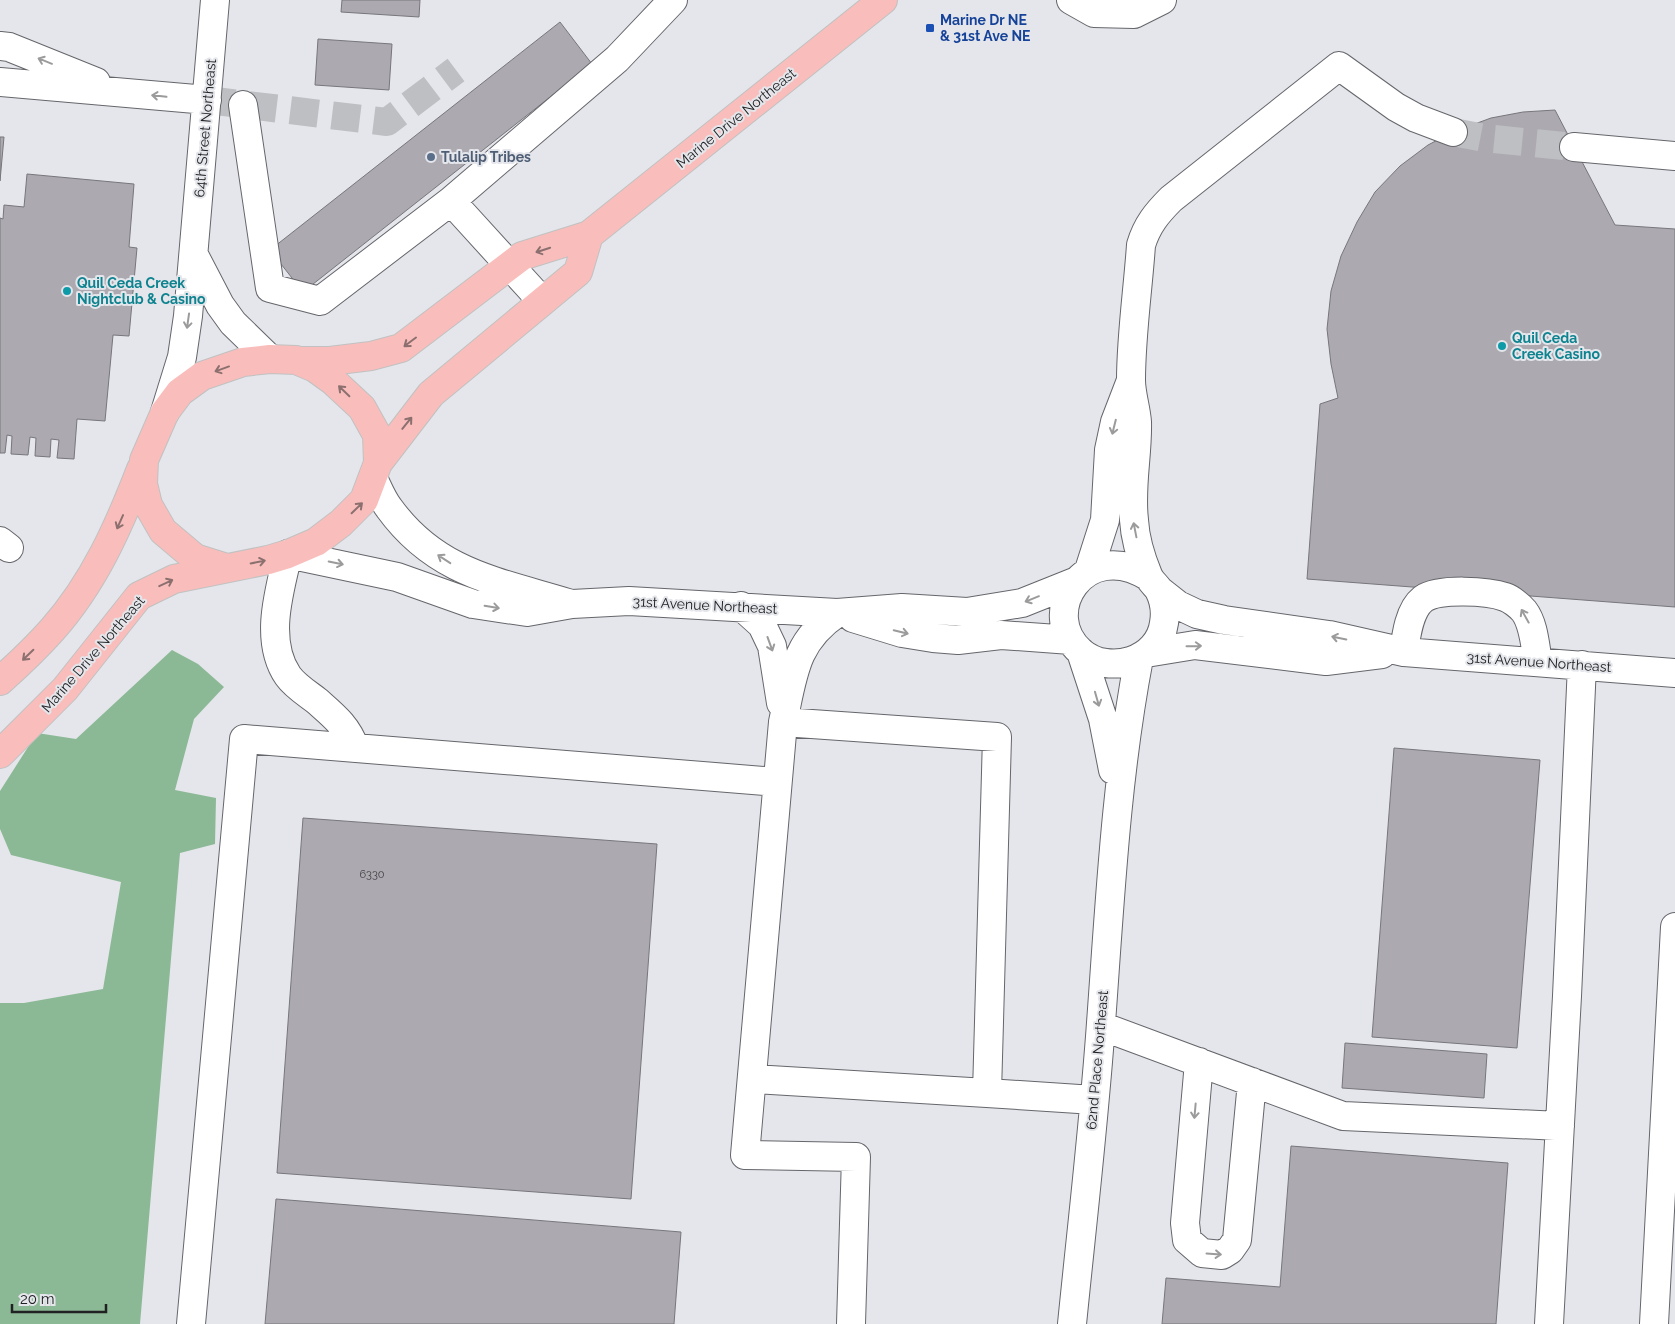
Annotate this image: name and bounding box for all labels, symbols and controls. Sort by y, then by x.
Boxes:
place label: Marine Dr NE & 31st Ave NE [940,12,1030,44]
marker: Marine Dr NE & 31st Ave NE [924,22,936,34]
one-way arrow [38,56,53,66]
street label: 64th Street Northeast [191,58,219,198]
street label: Marine Drive Northeast [673,65,799,171]
one-way arrow [151,91,167,101]
place label: Tulalip Tribes [441,149,531,165]
marker: Tulalip Tribes [425,151,437,163]
one-way arrow [535,245,551,255]
place label: Quil Ceda Creek Nightclub & Casino [77,275,206,307]
marker: Quil Ceda Creek Nightclub & Casino [61,285,73,297]
one-way arrow [182,313,192,329]
place label: Quil Ceda Creek Casino [1512,330,1600,362]
one-way arrow [404,336,417,347]
marker: Quil Ceda Creek Casino [1496,340,1508,352]
one-way arrow [215,365,231,374]
one-way arrow [338,385,350,397]
one-way arrow [402,417,413,430]
one-way arrow [1109,419,1118,435]
one-way arrow [351,502,363,514]
one-way arrow [115,514,124,529]
one-way arrow [1130,522,1140,538]
one-way arrow [437,554,451,564]
one-way arrow [250,557,266,566]
one-way arrow [328,559,344,568]
one-way arrow [158,578,173,587]
street label: Marine Drive Northeast [38,592,148,715]
street label: 31st Avenue Northeast [632,593,778,617]
one-way arrow [1025,595,1040,604]
one-way arrow [484,602,500,612]
one-way arrow [1519,609,1529,623]
one-way arrow [892,628,908,637]
one-way arrow [1331,632,1347,642]
one-way arrow [766,636,775,651]
one-way arrow [1185,641,1201,650]
one-way arrow [22,649,34,661]
street label: 31st Avenue Northeast [1466,649,1612,675]
one-way arrow [1092,690,1102,706]
house number: 6330 [359,868,385,881]
street label: 62nd Place Northeast [1083,989,1111,1130]
one-way arrow [1190,1103,1199,1119]
one-way arrow [1206,1250,1222,1259]
scale bar [12,1282,106,1314]
text: 20 m [20,1290,55,1308]

